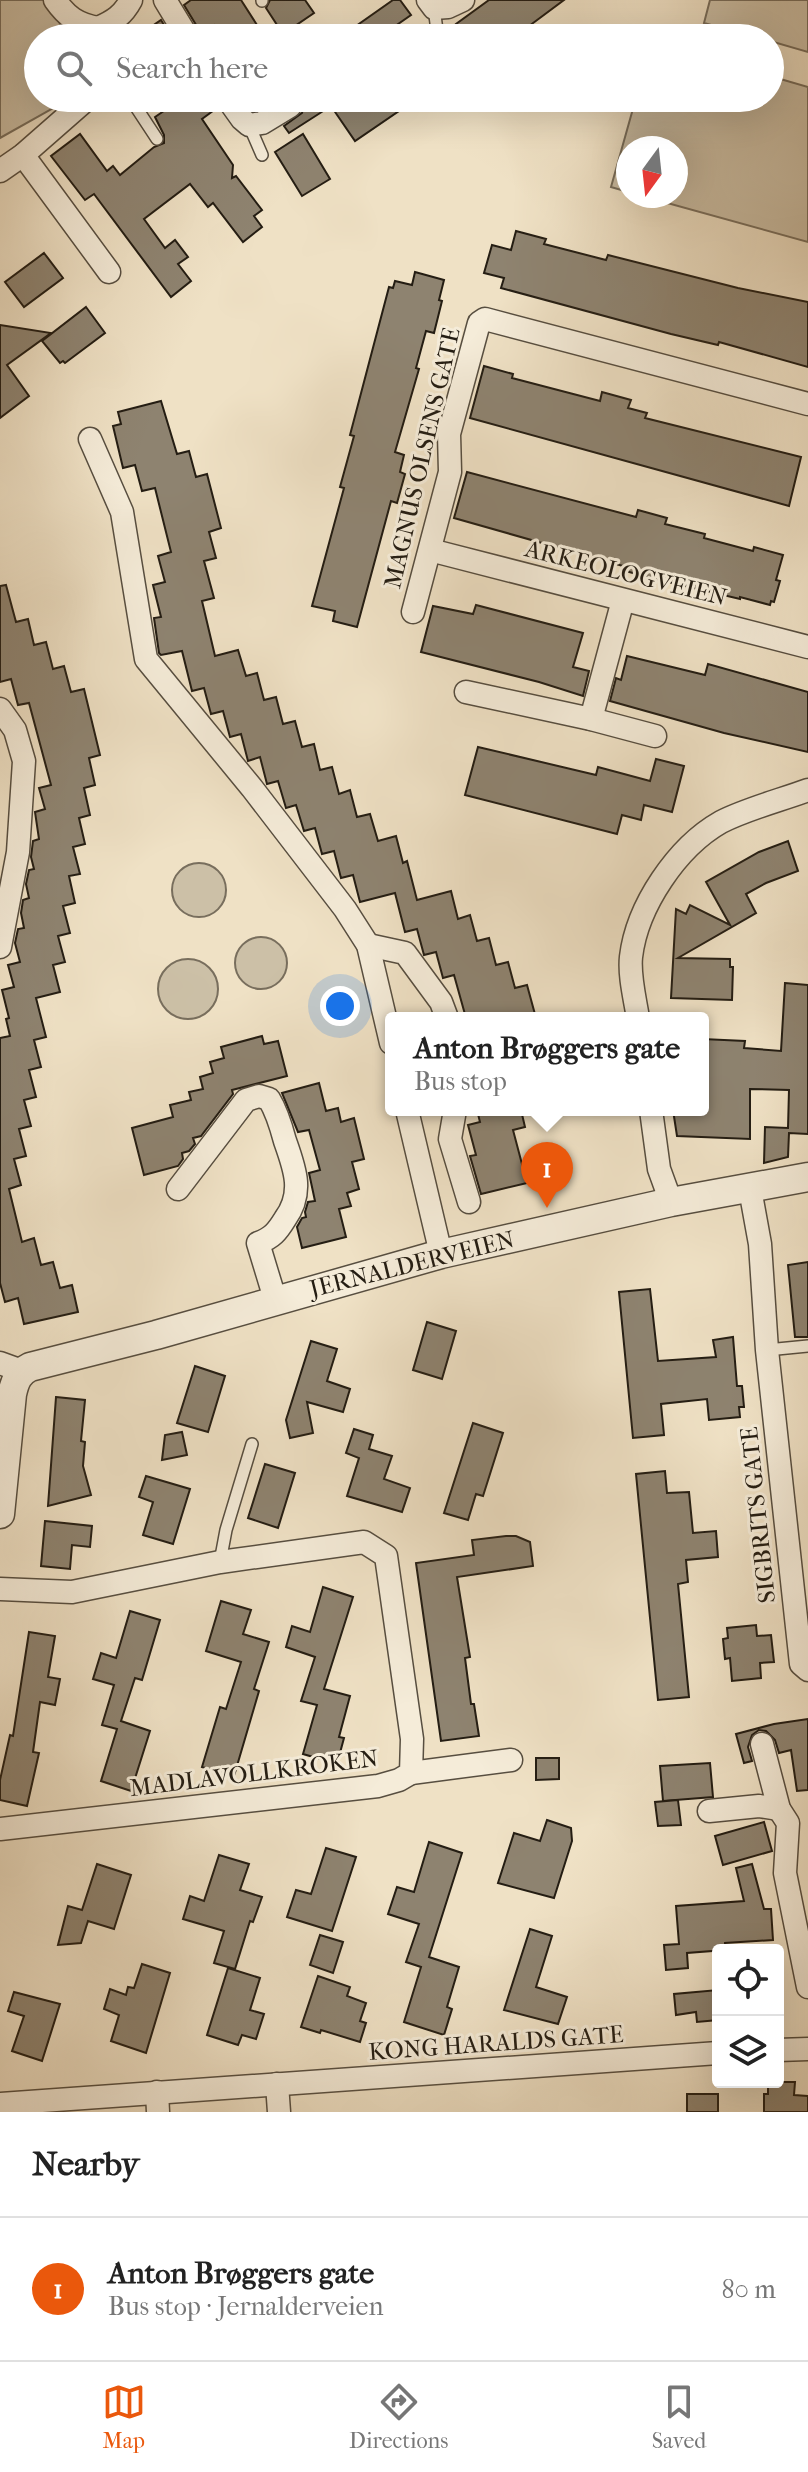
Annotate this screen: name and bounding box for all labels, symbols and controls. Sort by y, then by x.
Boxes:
search box [24,24,784,112]
icon: search [52,46,96,90]
text: Search here [116,51,268,86]
north arrow [616,136,688,208]
street label: MAGNUS OLSENS GATE [378,325,466,591]
street label: ARKEOLOGVEIEN [521,534,730,612]
your location [320,986,360,1026]
popup [385,1012,709,1116]
text: Anton Brøggers gate [414,1031,680,1066]
text: Bus stop [414,1066,507,1097]
pin: 1 [521,1142,573,1208]
street label: JERNALDERVEIEN [305,1225,517,1303]
street label: SIGBRITS GATE [735,1425,781,1605]
street label: MADLAVOLLKROKEN [128,1744,380,1802]
map controls [712,1944,784,2088]
button: locate [712,1944,784,2016]
button: layers [712,2016,784,2088]
street label: KONG HARALDS GATE [367,2020,625,2066]
text: Nearby [32,2144,139,2184]
text: Anton Brøggers gate [108,2256,374,2291]
text: 1 [53,2274,63,2305]
text: 80 m [721,2274,776,2305]
text: Bus stop · Jernalderveien [108,2291,384,2322]
tab: Map [102,2380,146,2454]
tab: Directions [349,2380,448,2454]
tab: Saved [652,2380,706,2454]

